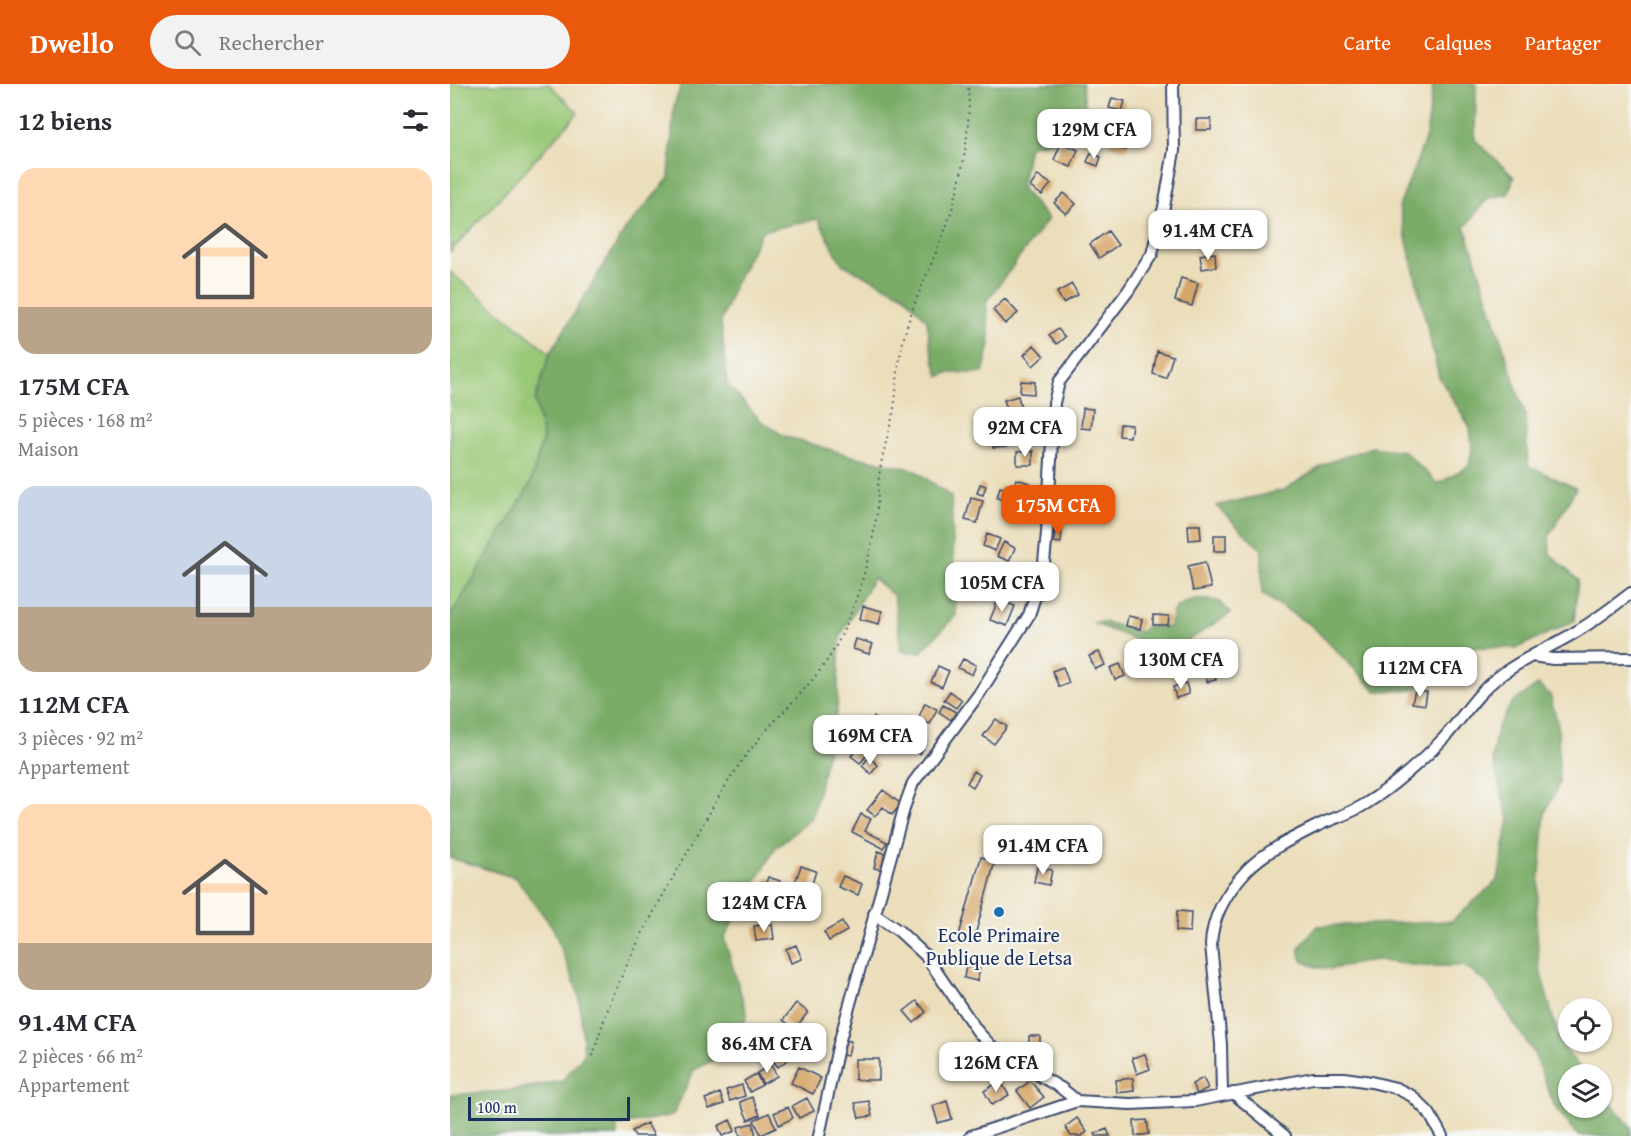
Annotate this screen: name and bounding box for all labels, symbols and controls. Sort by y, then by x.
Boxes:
search box [150,15,570,69]
text: Dwello [30,22,114,63]
icon: search [171,26,204,59]
text: Rechercher [219,26,324,58]
text: Carte [1344,27,1391,58]
text: Calques [1424,27,1492,58]
text: Partager [1525,27,1601,58]
text: 12 biens [18,101,112,140]
icon: filters [399,104,432,137]
pin: 129M CFA [1032,109,1156,160]
text: 129M CFA [1051,114,1137,143]
icon: home [171,207,279,315]
pin: 91.4M CFA [1139,210,1277,261]
text: 91.4M CFA [1162,215,1254,244]
text: 175M CFA [18,366,129,405]
text: 5 pièces · 168 m² [18,405,153,434]
pin: 92M CFA [970,407,1080,458]
text: 92M CFA [987,412,1063,441]
text: Maison [18,434,79,463]
pin: 175M CFA [996,485,1120,536]
text: 175M CFA [1015,490,1101,519]
icon: home [171,525,279,633]
pin: 105M CFA [940,562,1064,613]
text: 105M CFA [959,567,1045,596]
pin: 130M CFA [1119,639,1243,690]
text: 130M CFA [1138,644,1224,673]
pin: 112M CFA [1358,647,1482,698]
text: 112M CFA [1377,652,1463,681]
text: 112M CFA [18,684,129,723]
pin: 169M CFA [808,715,932,766]
text: 169M CFA [827,720,913,749]
text: 3 pièces · 92 m² [18,723,143,752]
text: Appartement [18,752,130,781]
pin: 91.4M CFA [974,825,1112,876]
text: 91.4M CFA [997,830,1089,859]
icon: home [171,843,279,951]
pin: 124M CFA [702,882,826,933]
text: 124M CFA [721,887,807,916]
marker: Ecole Primaire Publique de Letsa [992,905,1006,919]
place label: Ecole Primaire Publique de Letsa [926,920,1073,972]
map controls [1558,998,1612,1118]
button: locate [1558,998,1612,1052]
text: 91.4M CFA [18,1002,137,1041]
pin: 86.4M CFA [698,1023,836,1074]
text: 86.4M CFA [721,1028,813,1057]
text: 2 pièces · 66 m² [18,1041,143,1070]
pin: 126M CFA [934,1042,1058,1093]
text: 126M CFA [953,1047,1039,1076]
button: layers [1558,1064,1612,1118]
text: Appartement [18,1070,130,1099]
scale bar [468,1094,630,1122]
text: 100 m [477,1095,517,1119]

